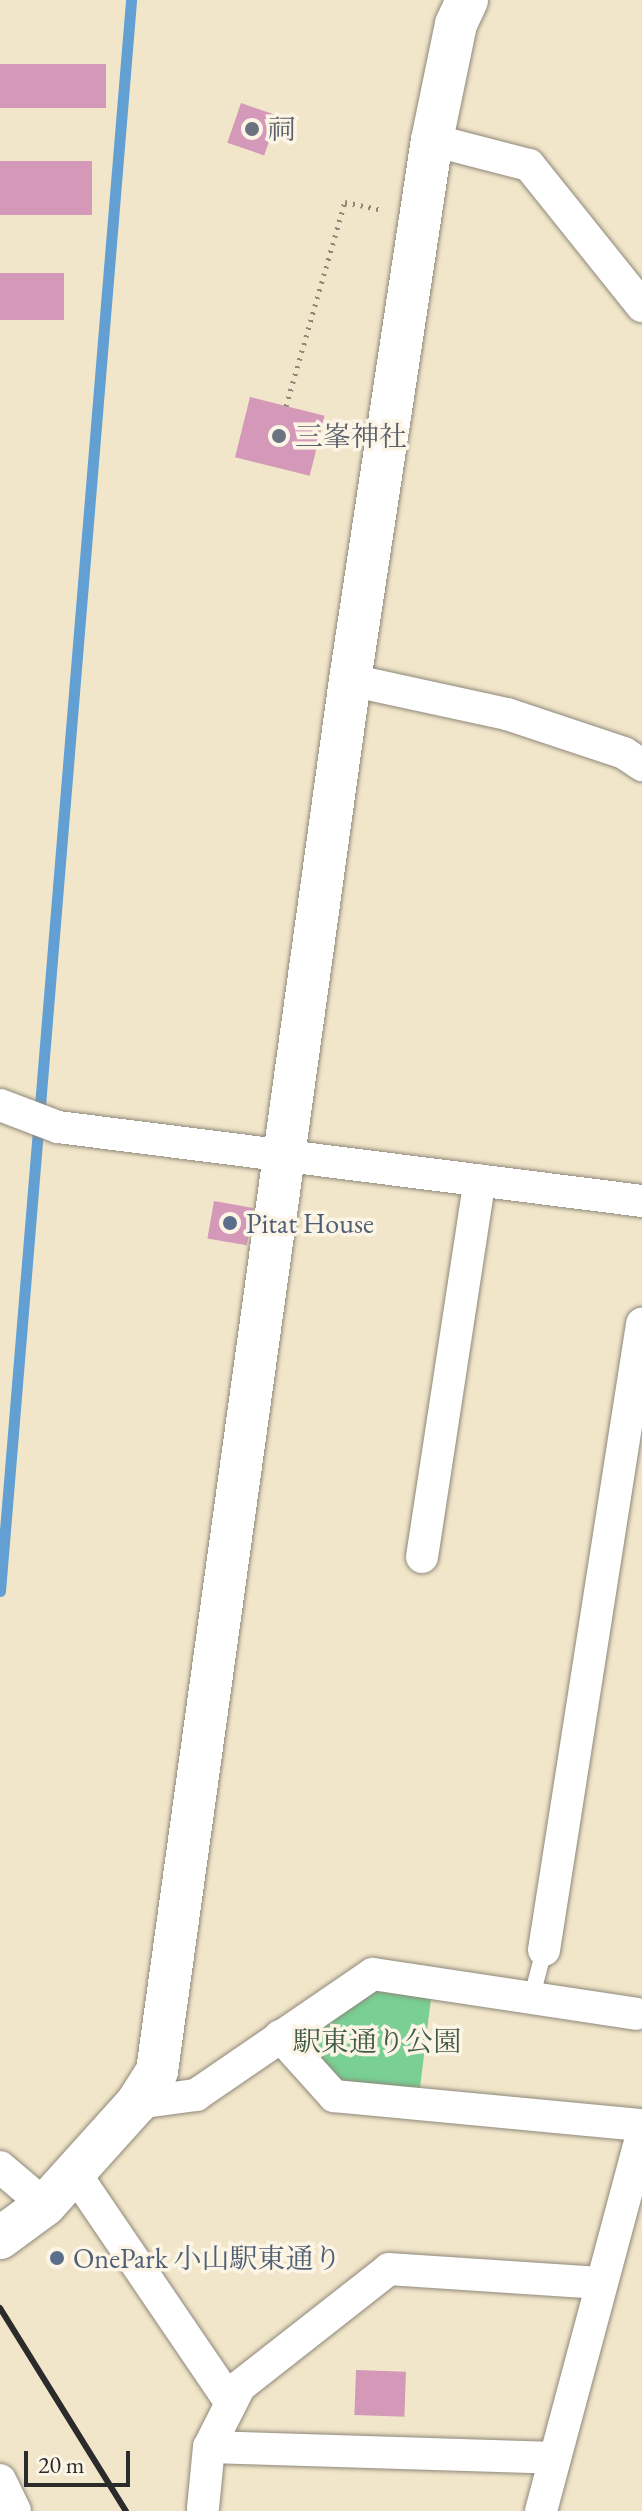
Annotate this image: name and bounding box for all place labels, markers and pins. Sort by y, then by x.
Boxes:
place label: 祠 [268,112,296,146]
marker: 祠 [243,120,261,138]
place label: 三峯神社 [295,419,407,453]
marker: 三峯神社 [270,427,288,445]
place label: Pitat House [246,1206,374,1240]
marker: Pitat House [221,1214,239,1232]
place label: OnePark 小山駅東通り [73,2241,341,2275]
marker: OnePark 小山駅東通り [48,2249,66,2267]

